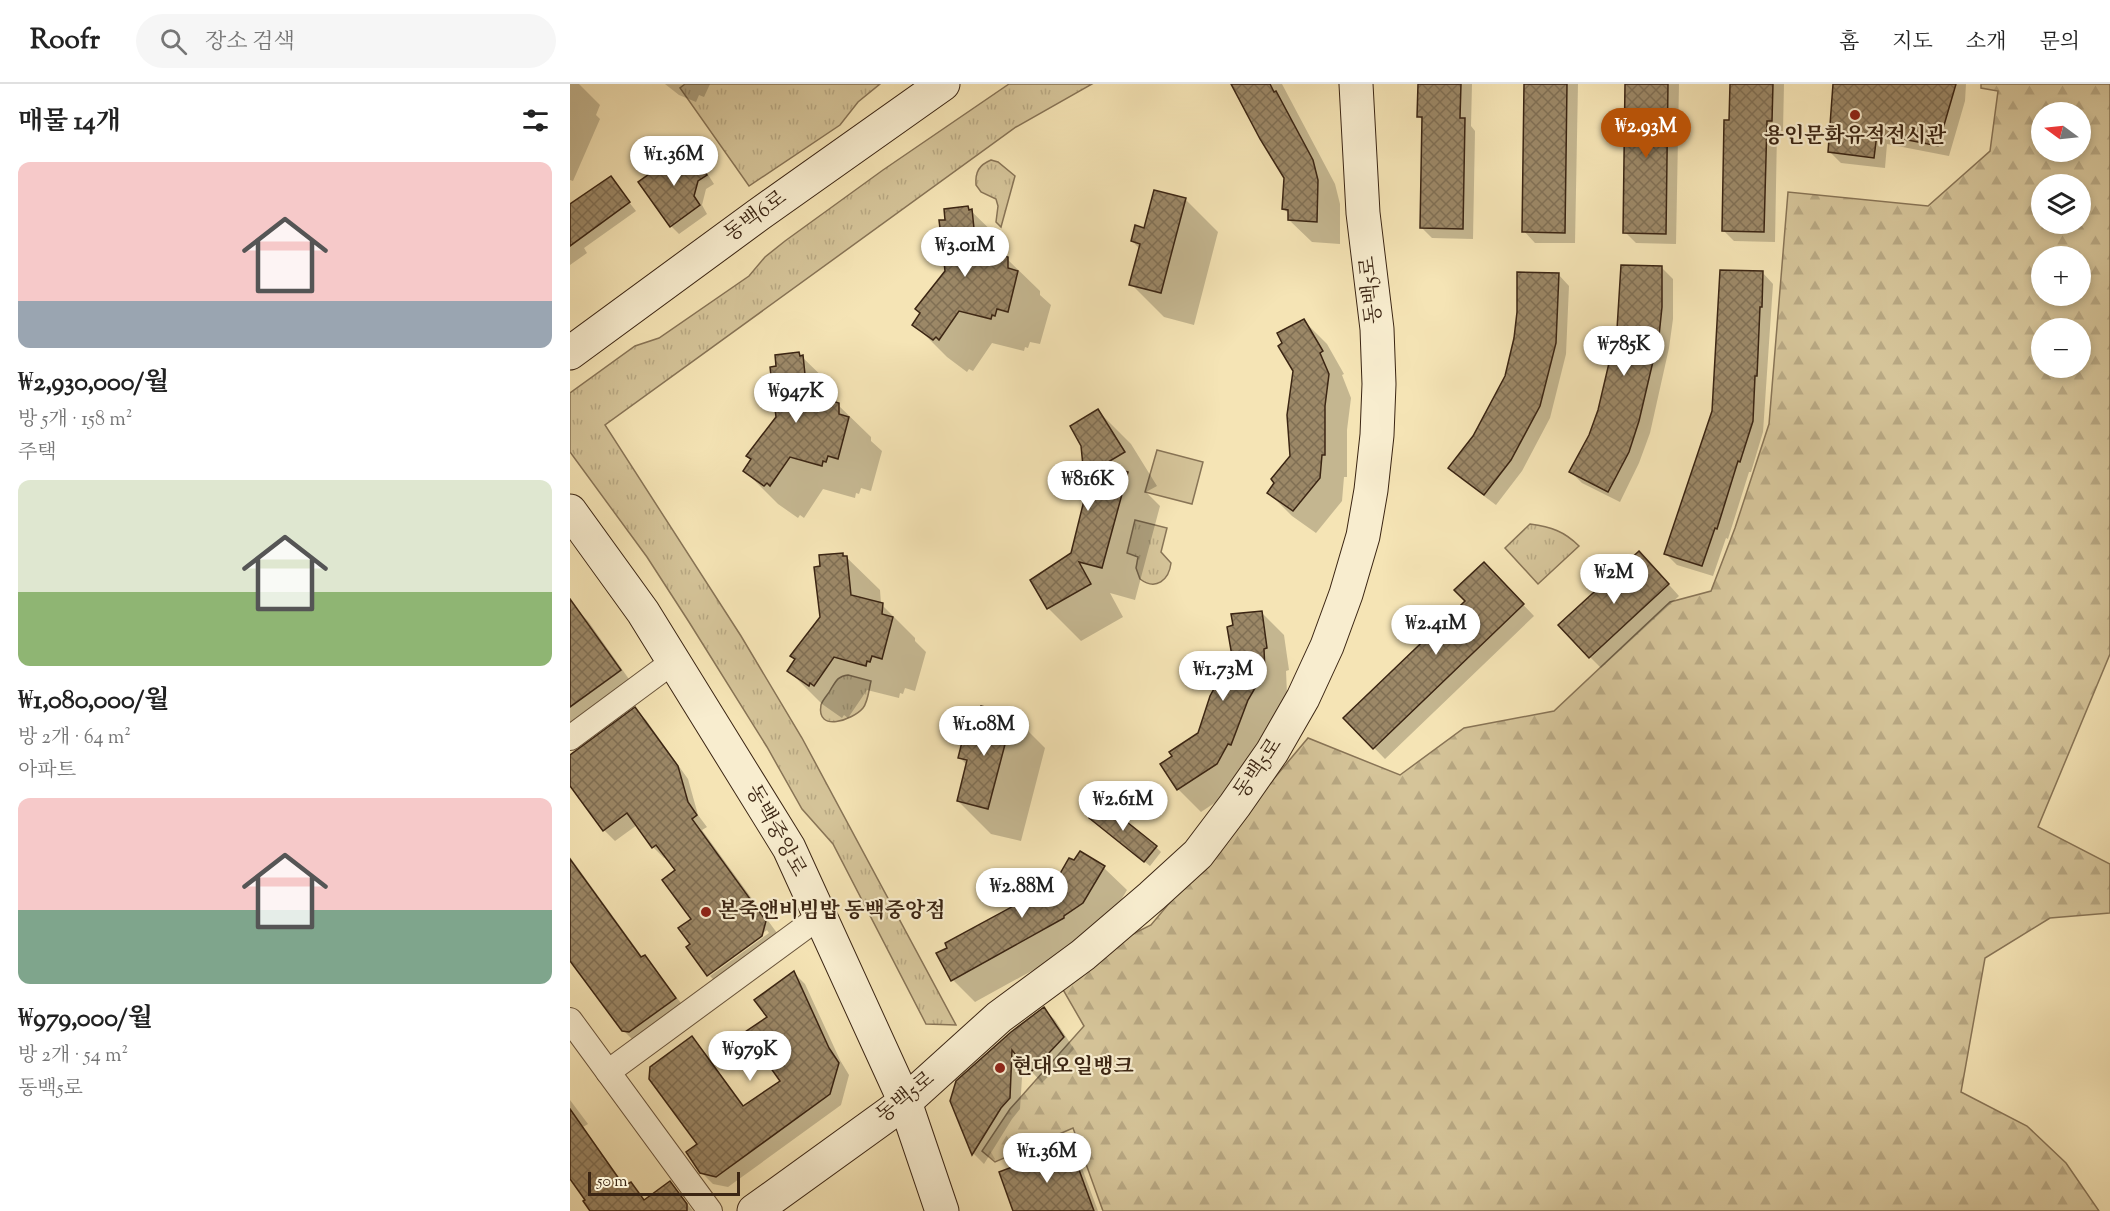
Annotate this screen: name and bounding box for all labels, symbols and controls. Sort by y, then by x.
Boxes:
search box [136,14,556,68]
text: Roofr [30,21,100,61]
icon: search [157,25,190,58]
text: 장소 검색 [205,27,295,59]
text: 홈 [1839,28,1859,58]
text: 지도 [1892,28,1933,58]
text: 소개 [1966,28,2006,58]
text: 문의 [2039,28,2080,58]
north arrow [2031,102,2091,162]
map controls [2031,102,2091,378]
text: 매물 14개 [18,104,121,141]
icon: filters [519,104,552,137]
pin: ₩2.93M [1597,108,1695,159]
marker: 용인문화유적전시관 [1848,108,1862,122]
text: ₩2.93M [1615,113,1677,142]
place label: 용인문화유적전시관 [1764,122,1947,152]
pin: ₩1.36M [625,136,723,187]
text: ₩1.36M [644,141,704,170]
button: layers [2031,174,2091,234]
street label: 동백6로 [718,184,794,250]
icon: home [231,201,339,309]
pin: ₩3.01M [916,227,1014,278]
text: ₩3.01M [935,232,995,261]
button: + [2031,246,2091,306]
street label: 동백5로 [1354,255,1390,325]
button: − [2031,318,2091,378]
pin: ₩785K [1582,326,1666,377]
text: ₩785K [1597,331,1651,360]
text: ₩2,930,000/월 [18,365,169,402]
pin: ₩947K [754,373,838,424]
text: ₩947K [768,378,824,407]
text: 방 5개 · 158 m² [18,406,132,435]
text: 주택 [18,439,57,468]
pin: ₩816K [1046,461,1130,512]
text: ₩816K [1062,466,1115,495]
icon: home [231,519,339,627]
pin: ₩2M [1585,554,1643,605]
text: ₩2M [1594,559,1634,588]
pin: ₩2.41M [1387,605,1485,656]
text: ₩2.41M [1405,610,1467,639]
pin: ₩1.73M [1174,651,1272,702]
text: ₩1.73M [1193,656,1253,685]
text: ₩1,080,000/월 [18,683,169,720]
pin: ₩1.08M [935,706,1033,757]
text: ₩1.08M [953,711,1015,740]
text: 방 2개 · 64 m² [18,724,131,753]
street label: 동백5로 [1228,732,1290,806]
text: 아파트 [18,757,76,786]
street label: 동백중앙로 [737,779,813,883]
pin: ₩2.61M [1074,781,1172,832]
text: ₩2.61M [1093,786,1153,815]
icon: home [231,837,339,945]
pin: ₩2.88M [973,868,1071,919]
text: ₩2.88M [990,873,1054,902]
place label: 본죽앤비빔밥 동백중앙점 [718,897,946,927]
marker: 본죽앤비빔밥 동백중앙점 [699,905,713,919]
text: ₩979,000/월 [18,1001,153,1038]
pin: ₩979K [708,1031,792,1082]
text: ₩979K [722,1036,778,1065]
text: 방 2개 · 54 m² [18,1042,128,1071]
place label: 현대오일뱅크 [1012,1053,1134,1083]
marker: 현대오일뱅크 [993,1061,1007,1075]
street label: 동백5로 [870,1065,942,1131]
text: 동백5로 [18,1075,83,1104]
pin: ₩1.36M [998,1133,1096,1184]
text: ₩1.36M [1017,1138,1077,1167]
scale bar [588,1169,740,1196]
text: 50 m [597,1171,628,1194]

